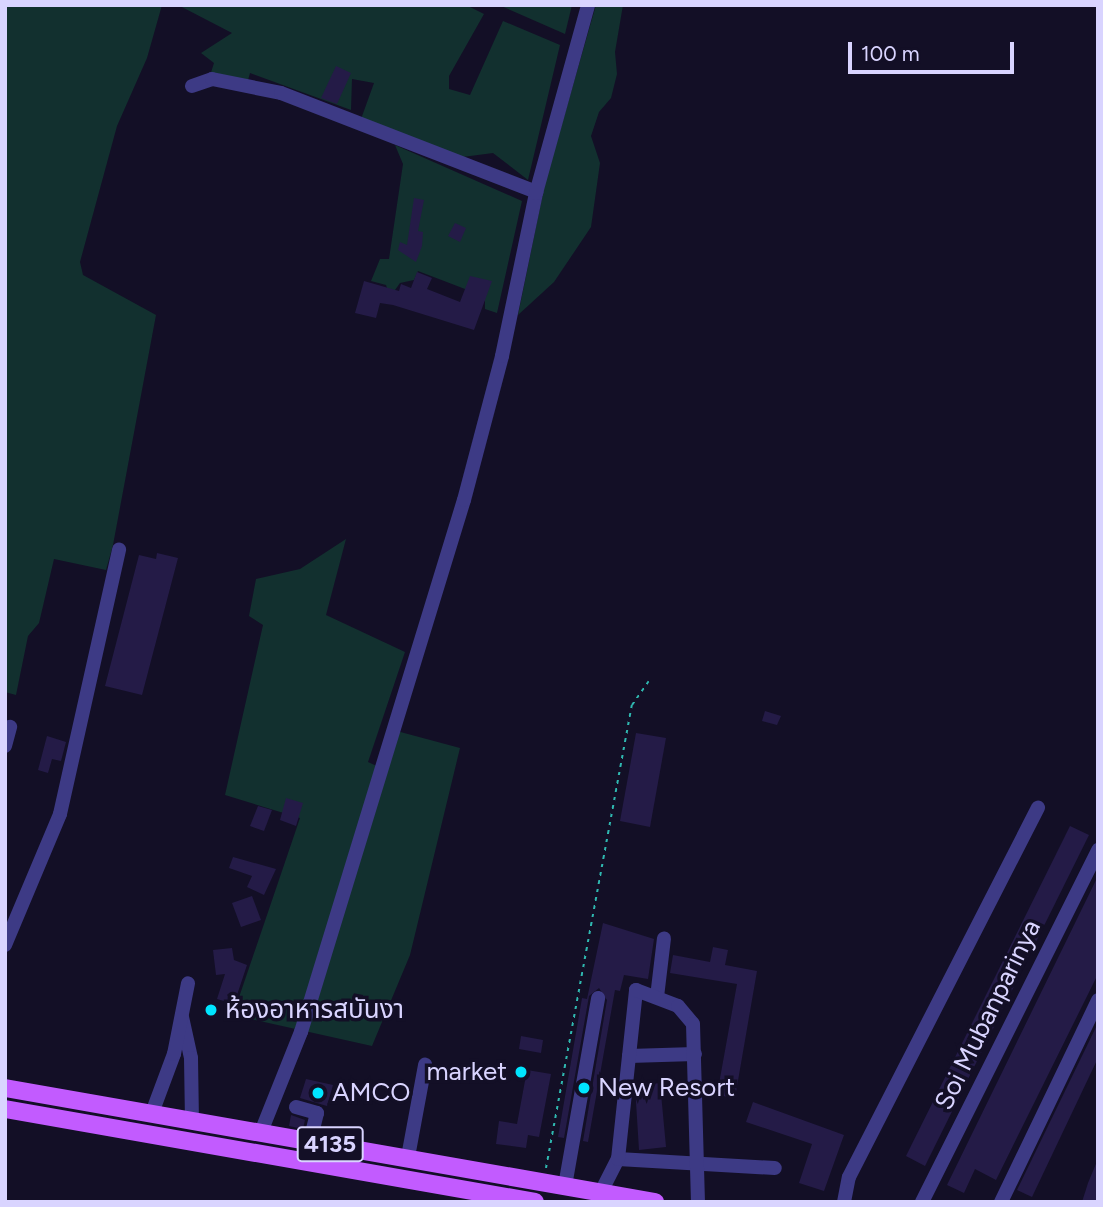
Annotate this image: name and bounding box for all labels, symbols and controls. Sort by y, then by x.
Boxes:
scale bar [851,28,1017,72]
text: 100 m [861,41,920,66]
street label: Soi Mubanparinya [929,915,1047,1115]
place label: ห้องอาหารสบันงา [225,994,404,1026]
marker: ห้องอาหารสบันงา [203,1002,219,1018]
place label: market [426,1056,507,1088]
marker: market [513,1064,529,1080]
place label: New Resort [598,1072,735,1104]
place label: AMCO [332,1077,411,1109]
marker: New Resort [576,1080,592,1096]
marker: AMCO [310,1085,326,1101]
road number: 4135 [295,1124,365,1164]

